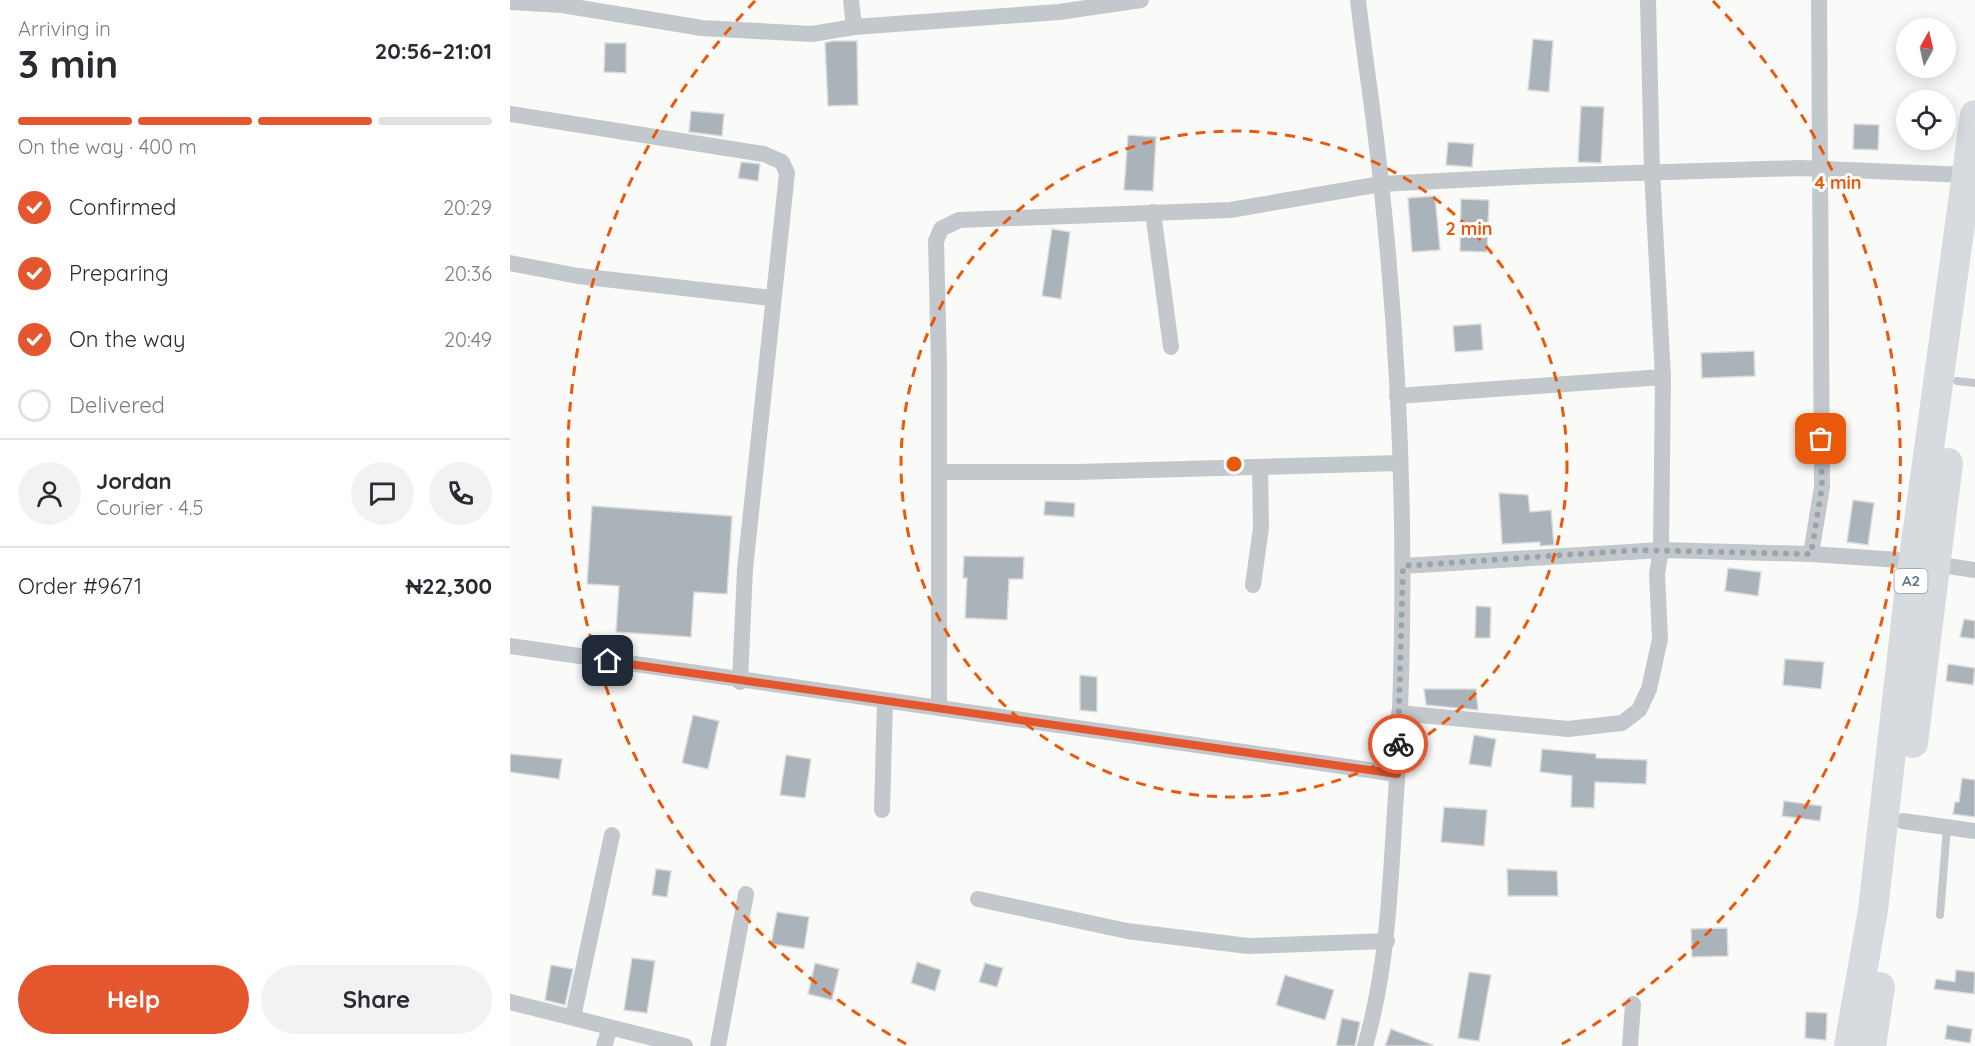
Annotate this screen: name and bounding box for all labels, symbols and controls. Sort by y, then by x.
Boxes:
text: Arriving in [18,16,111,41]
north arrow [1896,18,1956,78]
map controls [1896,18,1956,150]
text: 20:56–21:01 [375,37,492,65]
text: 3 min [18,39,118,88]
button: locate [1896,90,1956,150]
text: On the way · 400 m [18,134,197,159]
text: 4 min [1814,171,1862,194]
icon: check [18,191,51,224]
text: Confirmed [69,193,176,221]
text: 20:29 [443,195,492,220]
text: 2 min [1446,217,1492,240]
icon: check [18,257,51,290]
text: Preparing [69,259,169,287]
text: 20:36 [444,261,492,286]
icon: check [18,323,51,356]
text: On the way [69,325,185,353]
text: 20:49 [444,327,492,352]
text: Delivered [69,391,165,419]
pin [1795,413,1846,464]
icon: bag [1804,422,1837,455]
centre of rings [1224,454,1244,474]
button: person [18,462,81,525]
button: chat [351,462,414,525]
button: phone [429,462,492,525]
text: Jordan [96,467,172,495]
text: Courier · 4.5 [96,495,203,520]
road number: A2 [1894,569,1928,593]
text: Order #9671 [18,572,142,600]
text: ₦22,300 [406,572,492,600]
pin [582,635,633,686]
icon: home [591,644,624,677]
courier [1368,714,1428,774]
icon: bike [1382,728,1415,761]
button: Help [18,965,249,1034]
button: Share [261,965,492,1034]

